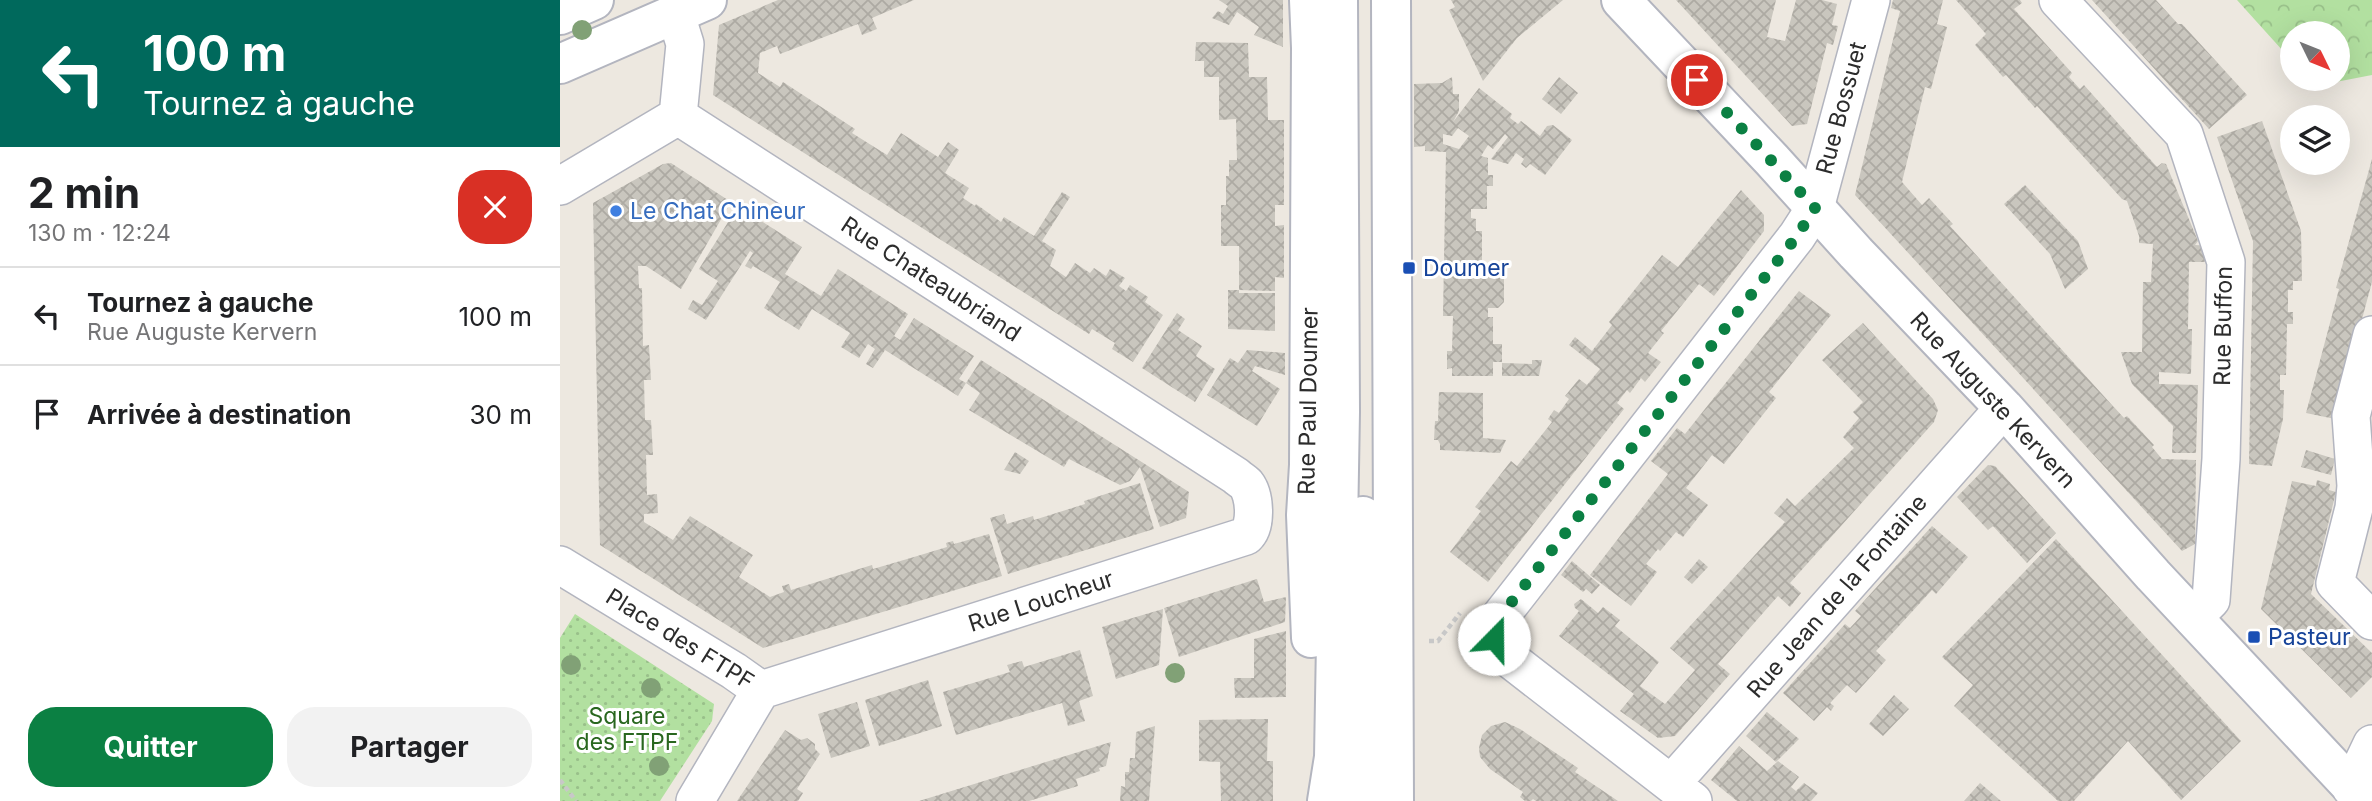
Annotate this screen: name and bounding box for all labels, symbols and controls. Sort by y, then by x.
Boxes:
north arrow [2280,21,2350,91]
map controls [2280,21,2350,175]
text: 100 m [143,24,287,83]
icon: left [28,28,119,119]
street label: Rue Bossuet [1810,38,1872,177]
pin [1667,50,1727,110]
icon: arrive [1678,61,1716,99]
text: Tournez à gauche [143,84,415,123]
button: layers [2280,105,2350,175]
text: 2 min [28,167,140,218]
button: close [458,170,532,244]
place label: Le Chat Chineur [630,197,806,225]
marker: Le Chat Chineur [608,203,624,219]
street label: Rue Chateaubriand [836,211,1026,347]
text: 130 m · 12:24 [28,219,171,247]
place label: Doumer [1423,254,1510,282]
marker: Doumer [1401,260,1417,276]
street label: Rue Buffon [2208,266,2238,386]
text: Tournez à gauche [87,287,313,318]
icon: left [28,297,66,335]
text: 100 m [459,301,532,332]
street label: Rue Auguste Kervern [1904,306,2082,494]
street label: Rue Paul Doumer [1292,307,1324,495]
text: Rue Auguste Kervern [87,318,317,346]
icon: arrive [28,395,66,433]
text: Arrivée à destination [87,399,352,430]
text: 30 m [469,399,532,430]
street label: Rue Jean de la Fontaine [1741,489,1933,703]
street label: Rue Loucheur [965,564,1117,638]
street label: Place des FTPF [601,582,759,696]
position arrow [1457,602,1531,676]
place label: Pasteur [2268,623,2351,651]
marker: Pasteur [2246,629,2262,645]
park label: Square des FTPF [576,702,678,756]
button: Quitter [28,707,273,787]
button: Partager [287,707,532,787]

